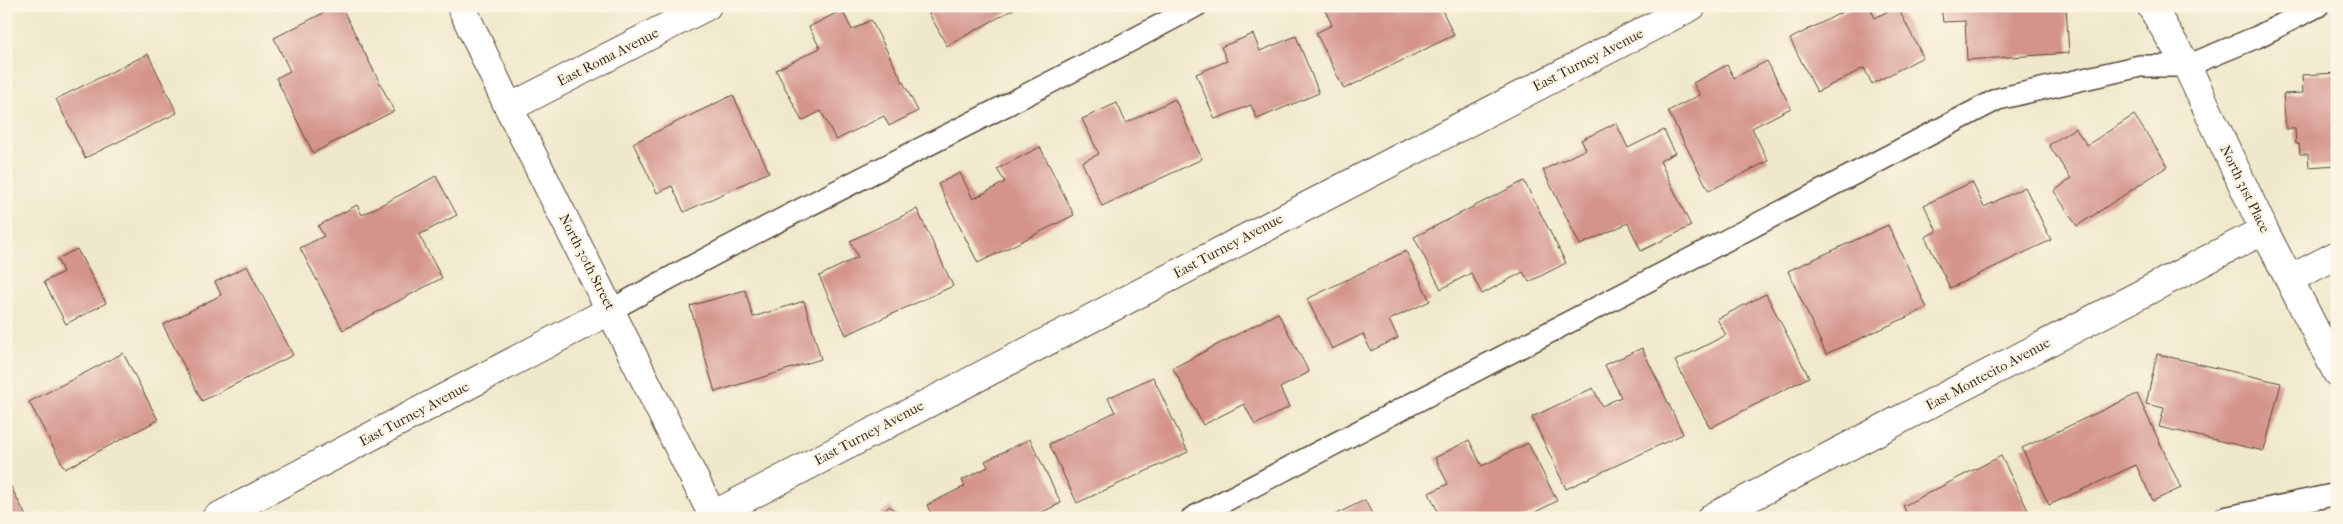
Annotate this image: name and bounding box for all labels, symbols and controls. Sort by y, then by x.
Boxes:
street label: East Roma Avenue [554,24,662,90]
street label: East Turney Avenue [1530,25,1646,95]
street label: North 31st Place [2217,143,2274,236]
street label: East Turney Avenue [1170,210,1286,282]
street label: North 30th Street [555,211,619,313]
street label: East Montecito Avenue [1923,334,2053,414]
street label: East Turney Avenue [356,378,472,450]
street label: East Turney Avenue [811,397,927,469]

